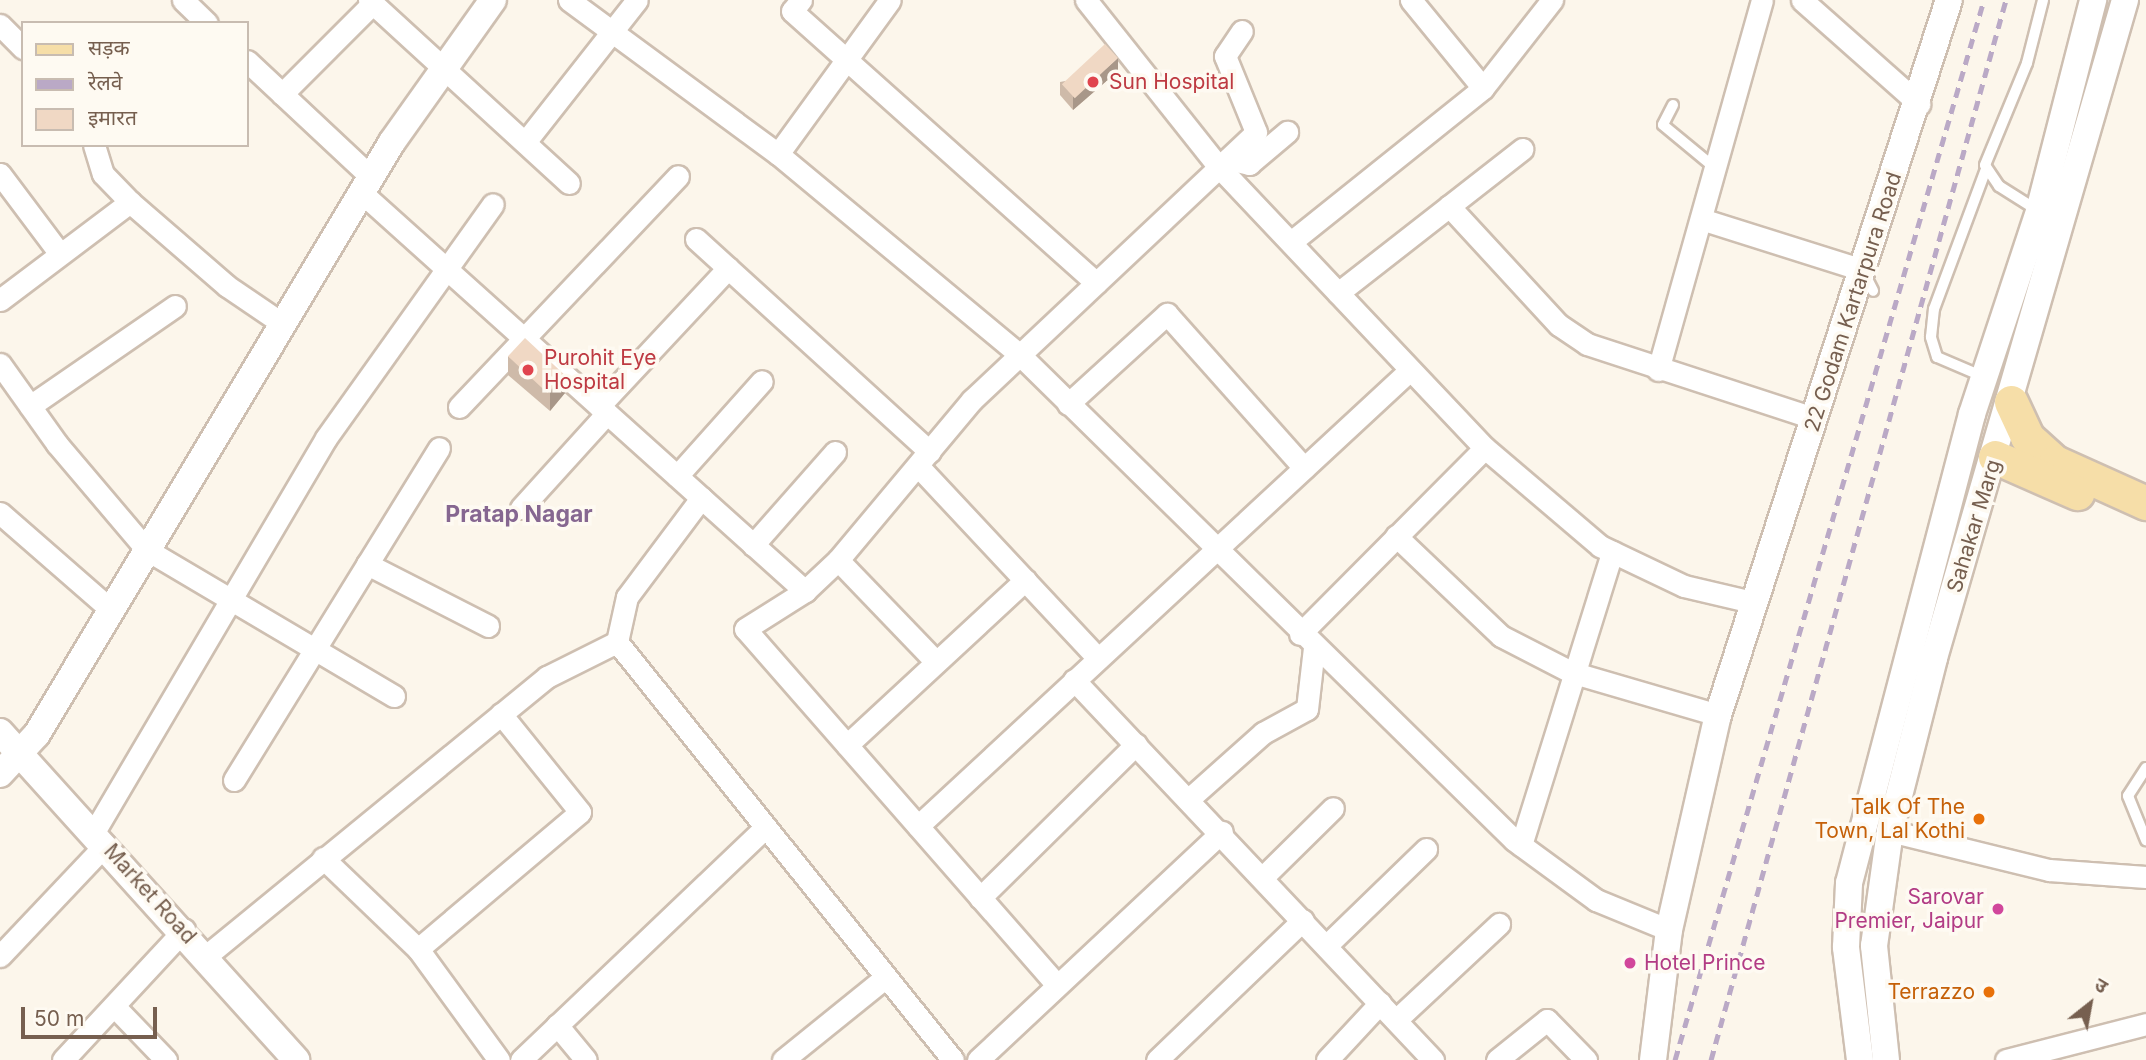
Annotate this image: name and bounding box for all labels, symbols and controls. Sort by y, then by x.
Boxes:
legend [21,21,248,147]
text: सड़क [88,35,130,60]
place label: Sun Hospital [1109,69,1234,95]
text: रेलवे [88,70,123,95]
marker: Sun Hospital [1083,72,1103,92]
text: इमारत [88,105,137,130]
street label: 22 Godam Kartarpura Road [1799,169,1907,435]
place label: Purohit Eye Hospital [544,345,657,395]
marker: Purohit Eye Hospital [518,360,538,380]
street label: Sahakar Marg [1942,456,2006,596]
district label: Pratap Nagar [445,500,593,528]
place label: Talk Of The Town, Lal Kothi [1814,794,1965,844]
marker: Talk Of The Town, Lal Kothi [1971,811,1987,827]
street label: Market Road [99,839,201,949]
place label: Sarovar Premier, Jaipur [1834,884,1984,934]
marker: Sarovar Premier, Jaipur [1990,901,2006,917]
place label: Hotel Prince [1644,950,1765,976]
marker: Hotel Prince [1622,955,1638,971]
north arrow [2055,969,2125,1039]
text: उ [2090,973,2112,998]
place label: Terrazzo [1887,979,1975,1005]
marker: Terrazzo [1981,984,1997,1000]
scale bar [24,993,161,1038]
text: 50 m [34,1006,84,1031]

